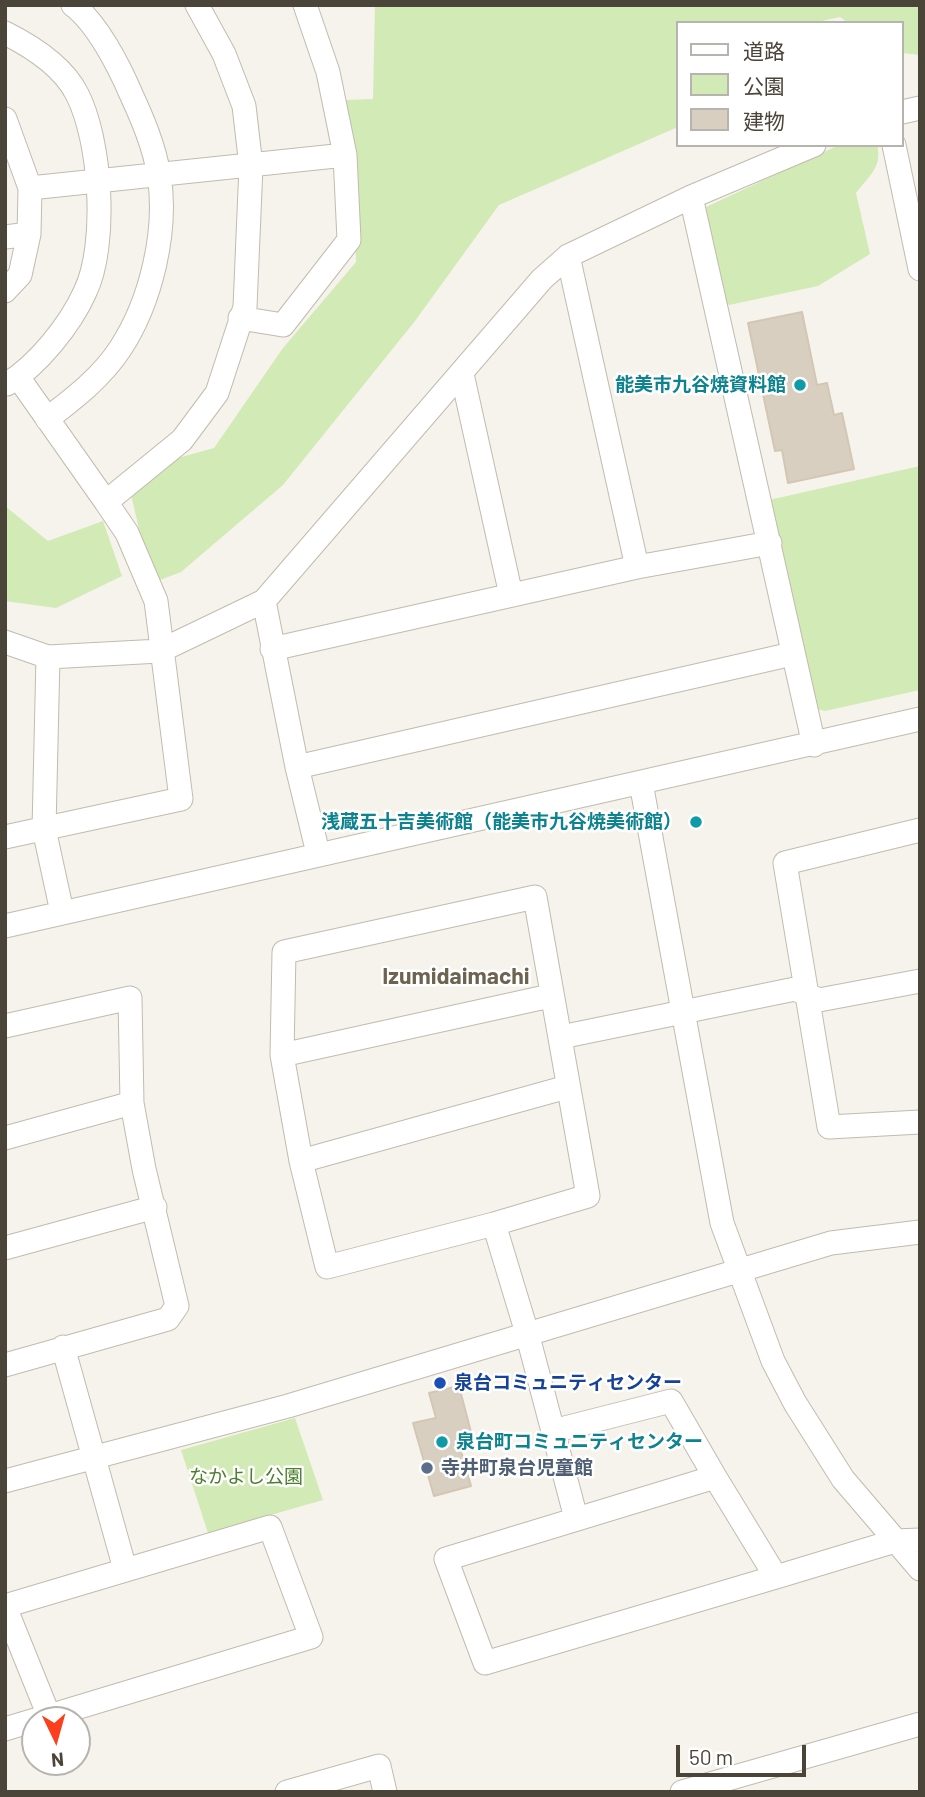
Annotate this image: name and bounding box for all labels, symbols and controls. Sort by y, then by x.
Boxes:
legend [676,21,904,147]
text: 道路 [743,38,785,63]
text: 公園 [743,73,785,98]
text: 建物 [743,108,785,133]
place label: 能美市九谷焼資料館 [615,374,786,396]
marker: 能美市九谷焼資料館 [792,377,808,393]
place label: 浅蔵五十吉美術館（能美市九谷焼美術館） [321,811,682,833]
marker: 浅蔵五十吉美術館（能美市九谷焼美術館） [688,814,704,830]
district label: Izumidaimachi [382,962,530,990]
place label: 泉台コミュニティセンター [454,1372,682,1394]
marker: 泉台コミュニティセンター [432,1375,448,1391]
place label: 泉台町コミュニティセンター [456,1431,703,1453]
marker: 泉台町コミュニティセンター [434,1434,450,1450]
place label: 寺井町泉台児童館 [441,1457,593,1479]
marker: 寺井町泉台児童館 [419,1460,435,1476]
park label: なかよし公園 [189,1466,303,1488]
north arrow [21,1706,91,1776]
scale bar [680,1730,810,1774]
text: 50 m [689,1744,733,1769]
text: N [50,1748,65,1772]

